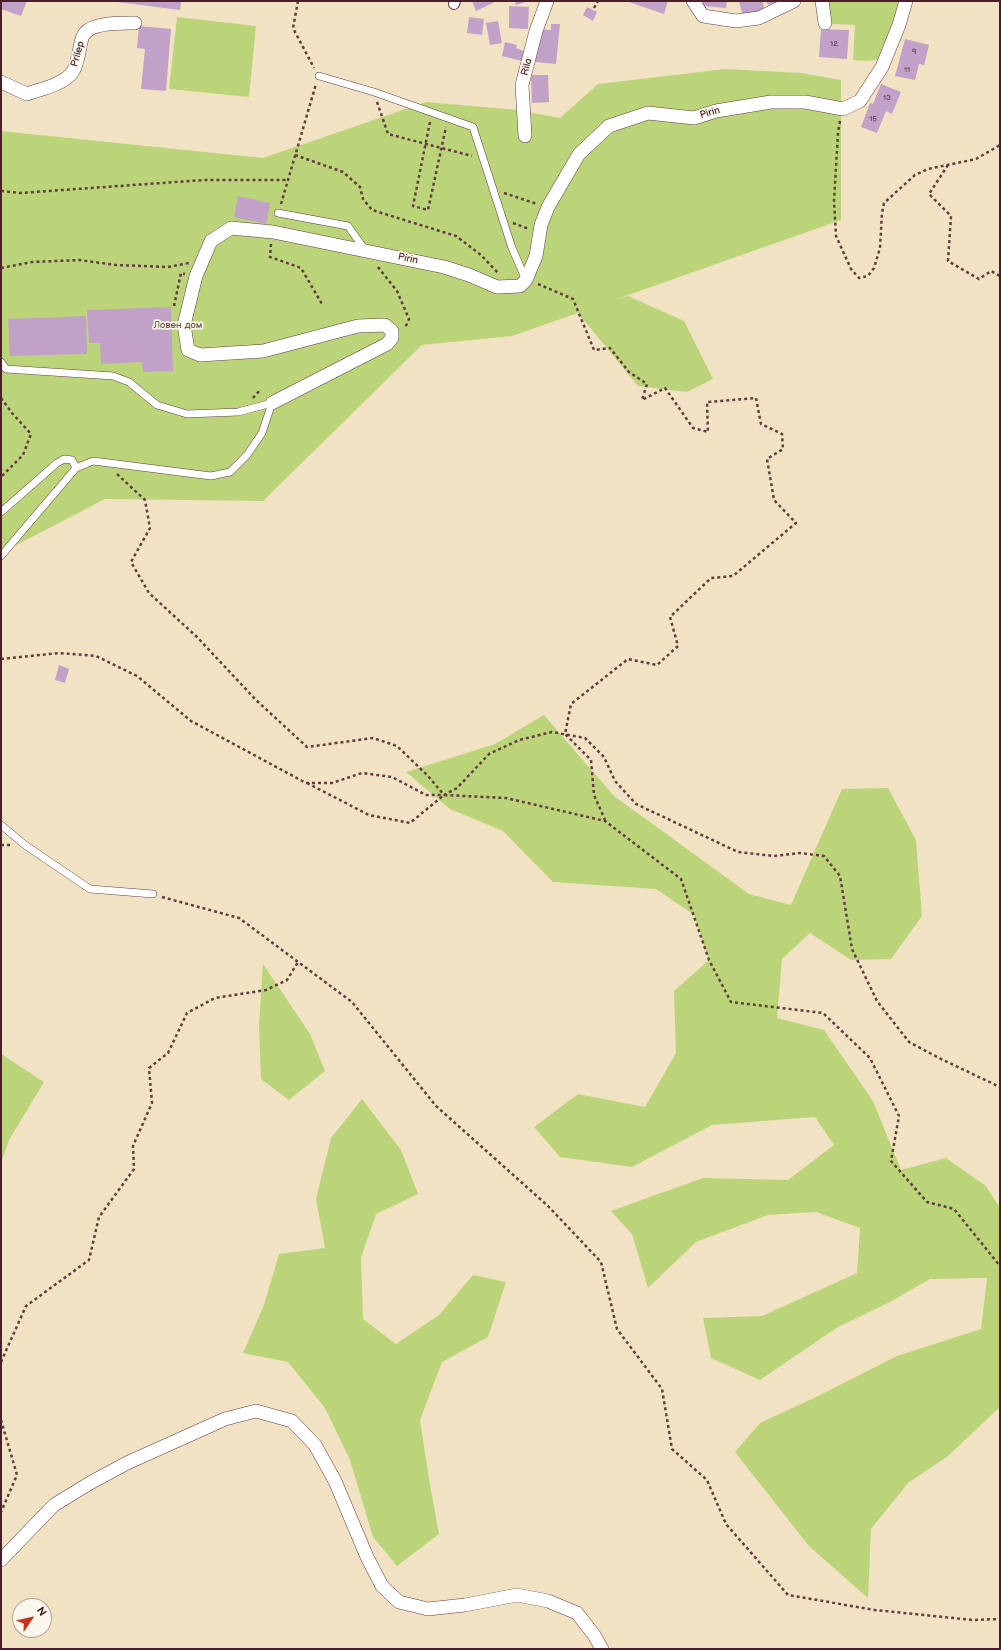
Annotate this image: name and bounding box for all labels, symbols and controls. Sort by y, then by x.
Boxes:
house number: 12 [830,39,838,49]
street label: Prilep [69,40,87,68]
house number: 9 [912,47,916,57]
street label: Rila [519,57,535,77]
house number: 11 [904,65,910,75]
house number: 13 [883,93,891,103]
street label: Pirin [699,104,721,122]
house number: 15 [869,114,877,124]
street label: Pirin [397,251,419,267]
park label: Ловен дом [154,319,202,331]
north arrow [12,1598,52,1638]
text: N [34,1605,49,1619]

